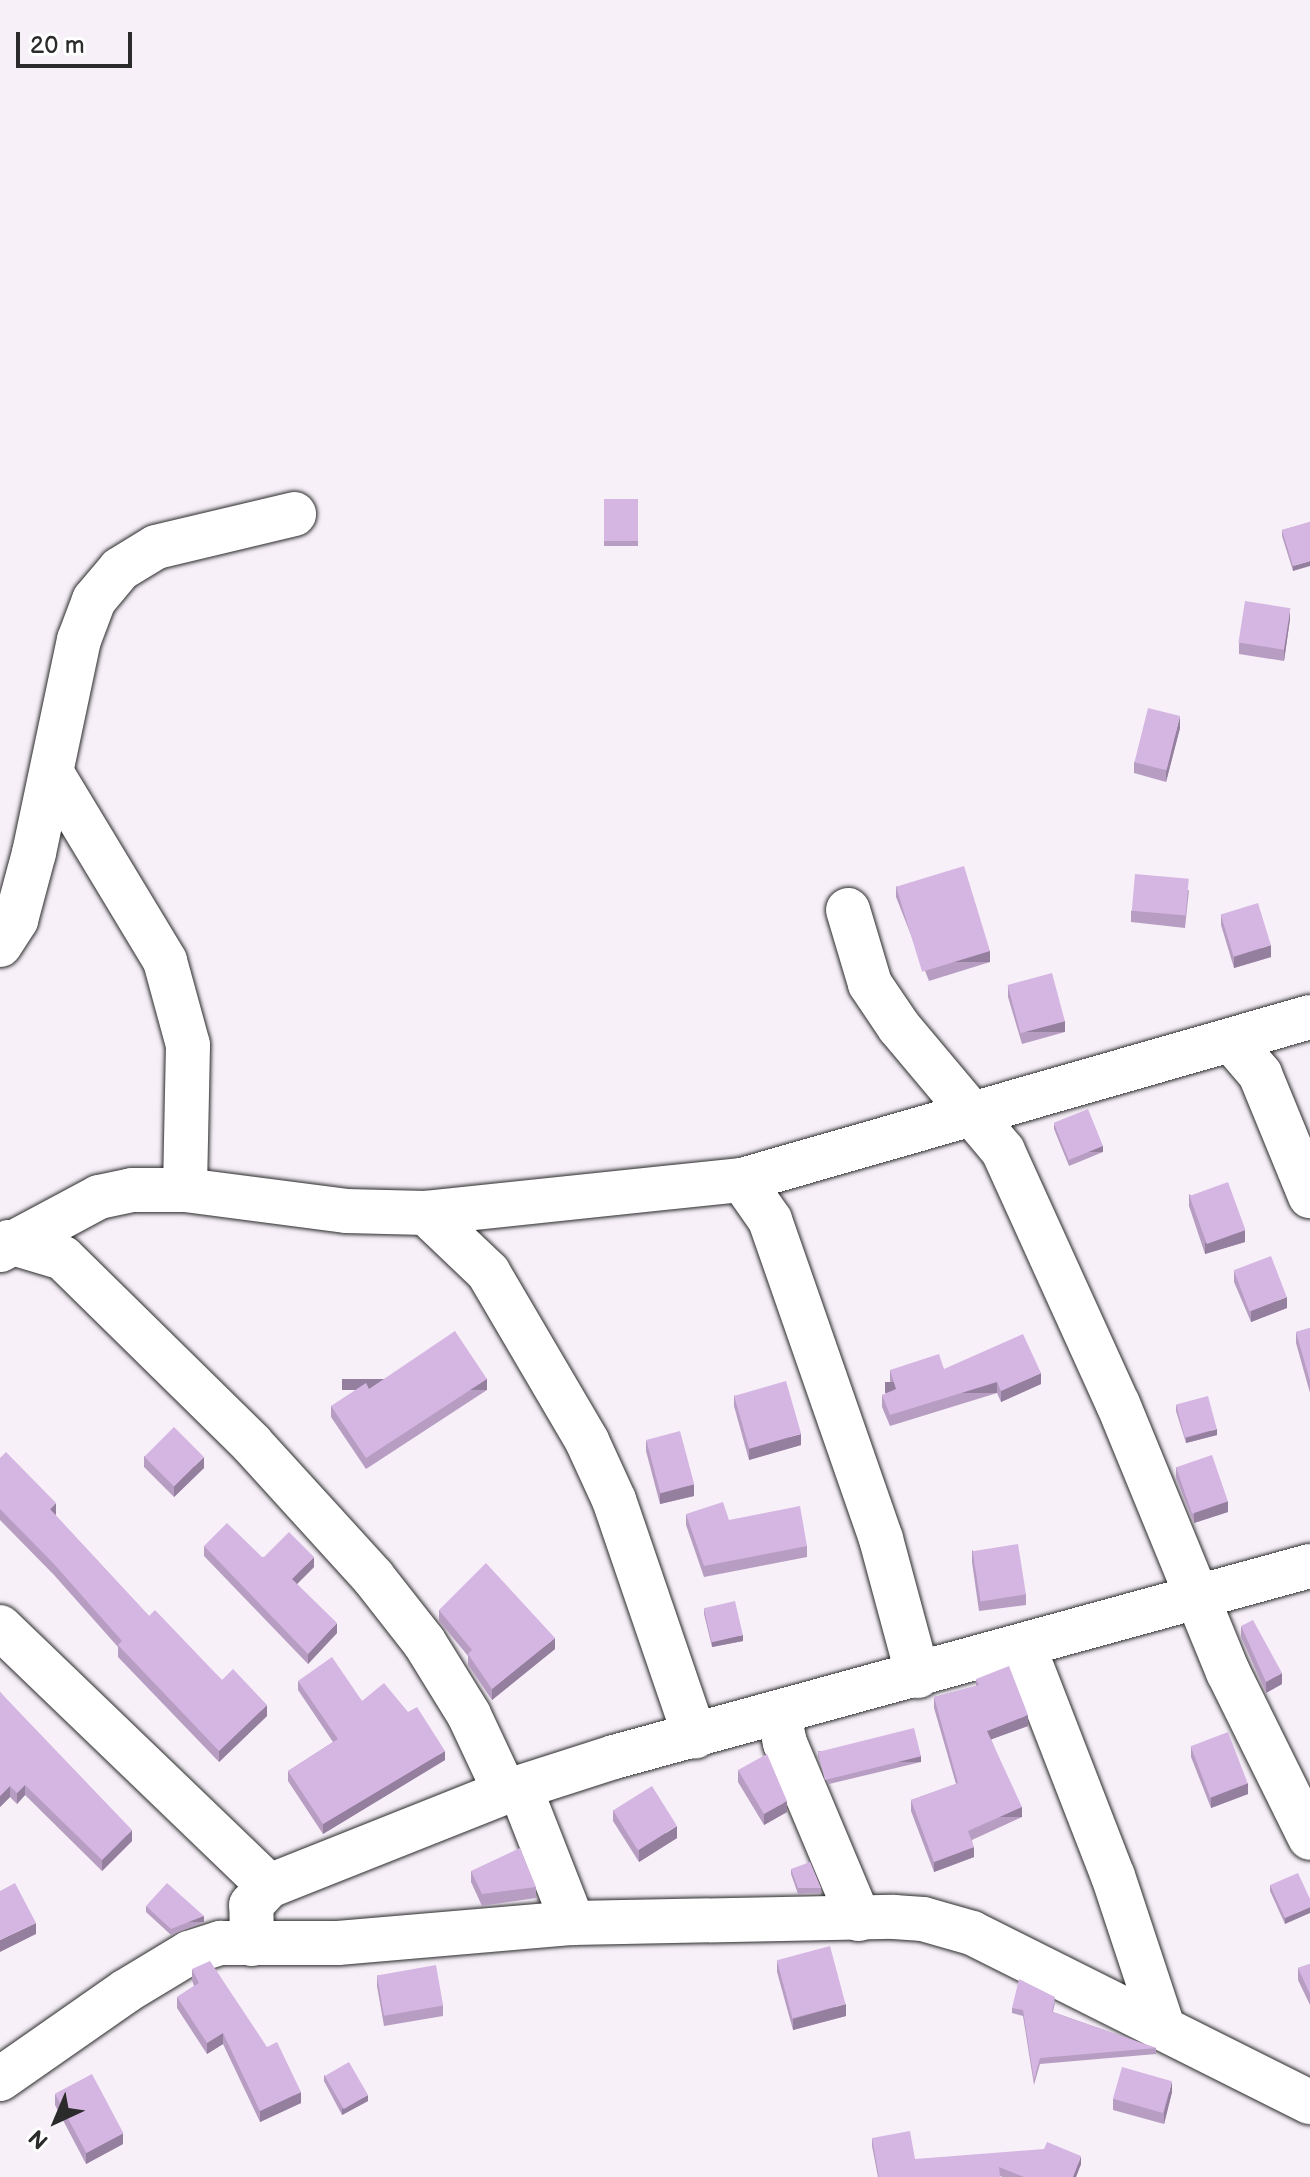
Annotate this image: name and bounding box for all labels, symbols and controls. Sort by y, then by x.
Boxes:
scale bar [20,16,136,66]
text: 20 m [30,31,85,60]
north arrow [16,2081,96,2161]
text: N [24,2123,54,2154]

